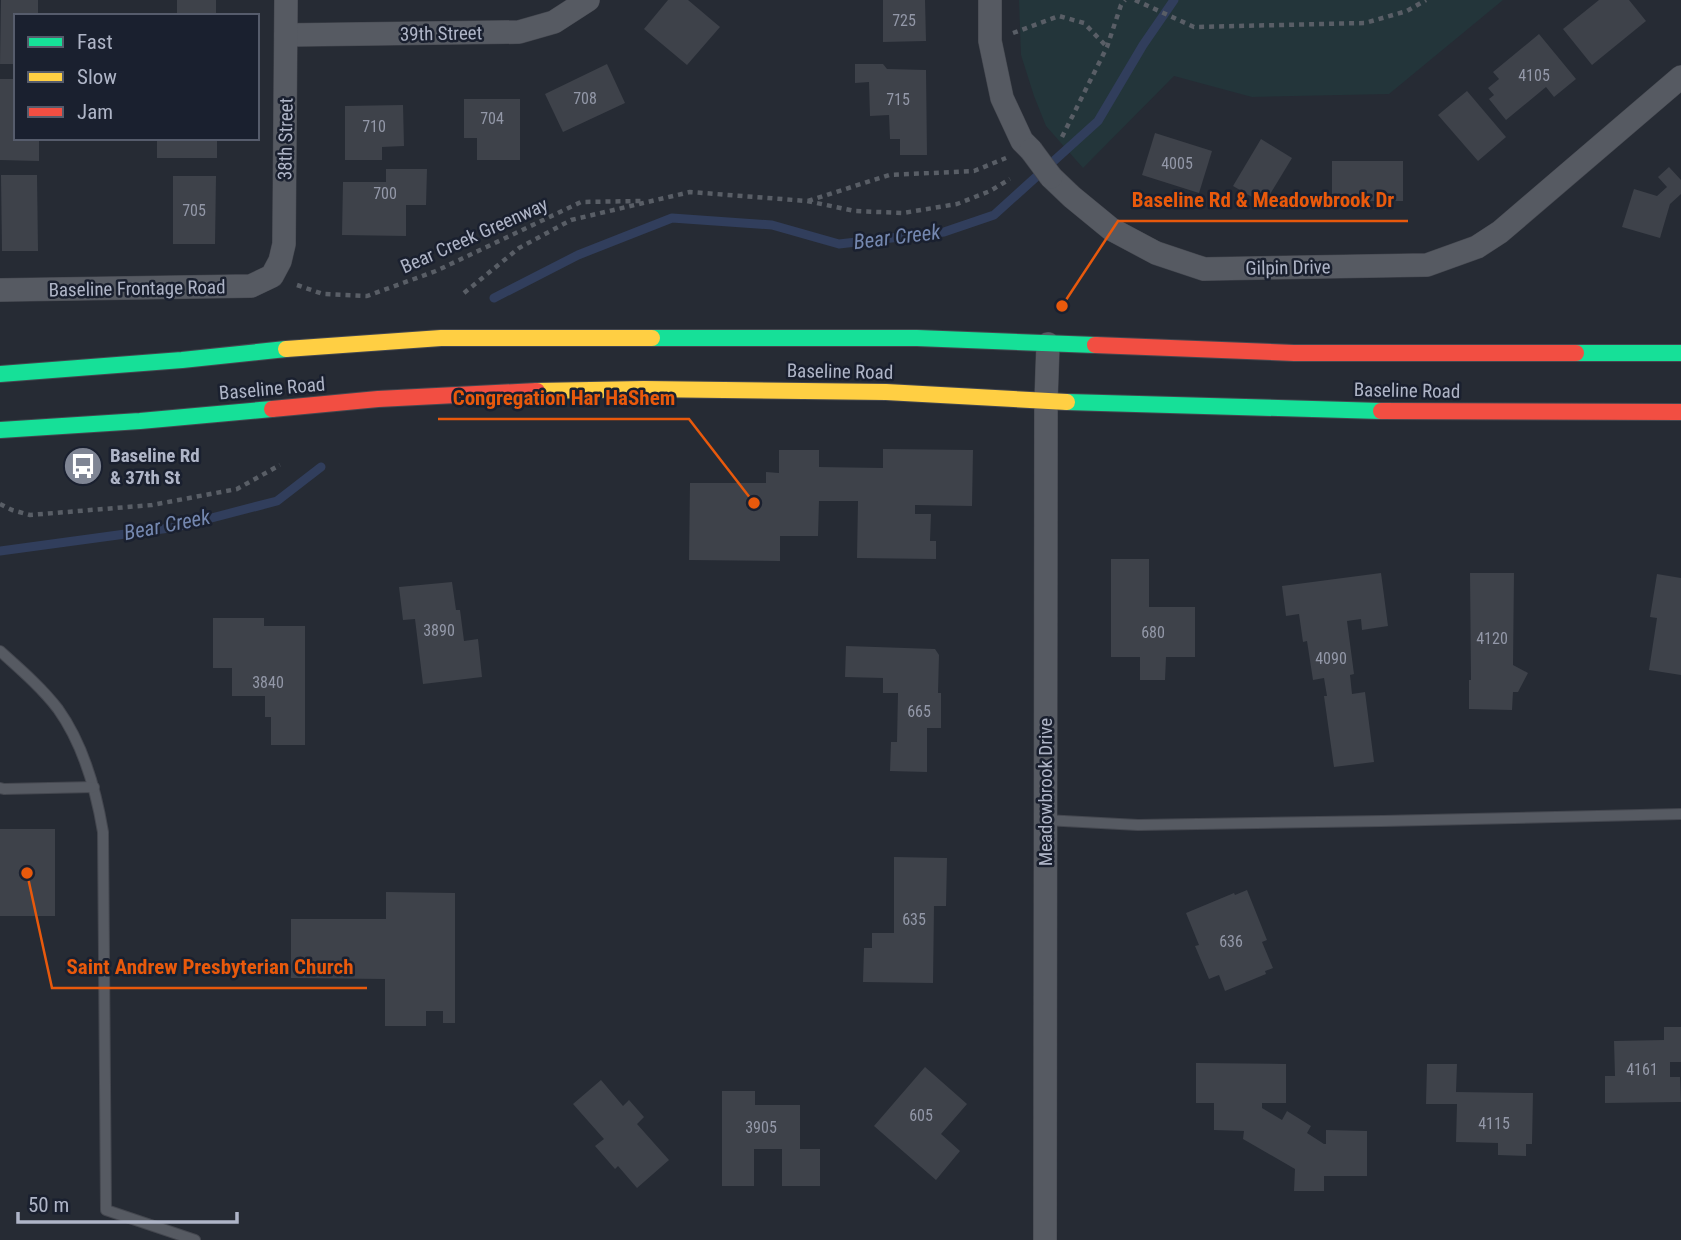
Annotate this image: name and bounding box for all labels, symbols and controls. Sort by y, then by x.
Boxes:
house number: 725 [892,11,916,30]
legend [14,14,259,140]
street label: 39th Street [400,21,482,46]
text: Fast [77,30,113,54]
text: Slow [77,65,117,89]
house number: 4105 [1518,66,1550,85]
house number: 708 [573,89,597,108]
house number: 715 [886,90,910,109]
street label: 38th Street [273,98,298,180]
text: Jam [77,100,113,124]
house number: 704 [480,109,504,128]
house number: 710 [362,117,386,136]
house number: 4005 [1161,154,1193,173]
callout: Baseline Rd & Meadowbrook Dr [1118,179,1408,221]
house number: 700 [373,184,397,203]
text: Baseline Rd & Meadowbrook Dr [1132,188,1394,212]
street label: Bear Creek Greenway [397,193,551,278]
house number: 705 [182,201,206,220]
water label: Bear Creek [852,220,943,254]
street label: Gilpin Drive [1245,255,1331,280]
street label: Baseline Frontage Road [48,275,226,302]
street label: Baseline Road [787,359,893,384]
street label: Baseline Road [218,372,326,405]
callout: Congregation Har HaShem [438,377,689,419]
street label: Baseline Road [1354,378,1460,403]
text: Congregation Har HaShem [453,386,675,410]
place label: Baseline Rd & 37th St [110,444,200,489]
bus stop icon: Baseline Rd & 37th St [62,445,104,487]
water label: Bear Creek [122,505,213,545]
house number: 3890 [423,621,455,640]
house number: 680 [1141,623,1165,642]
house number: 4120 [1476,629,1508,648]
house number: 4090 [1315,649,1347,668]
house number: 3840 [252,673,284,692]
house number: 665 [907,702,931,721]
street label: Meadowbrook Drive [1034,718,1057,866]
house number: 635 [902,910,926,929]
house number: 636 [1219,932,1243,951]
callout: Saint Andrew Presbyterian Church [52,946,367,988]
text: Saint Andrew Presbyterian Church [67,955,353,979]
house number: 4161 [1626,1060,1658,1079]
house number: 605 [909,1106,933,1125]
house number: 4115 [1478,1114,1510,1133]
house number: 3905 [745,1118,777,1137]
scale bar [18,1180,236,1224]
text: 50 m [28,1193,69,1217]

